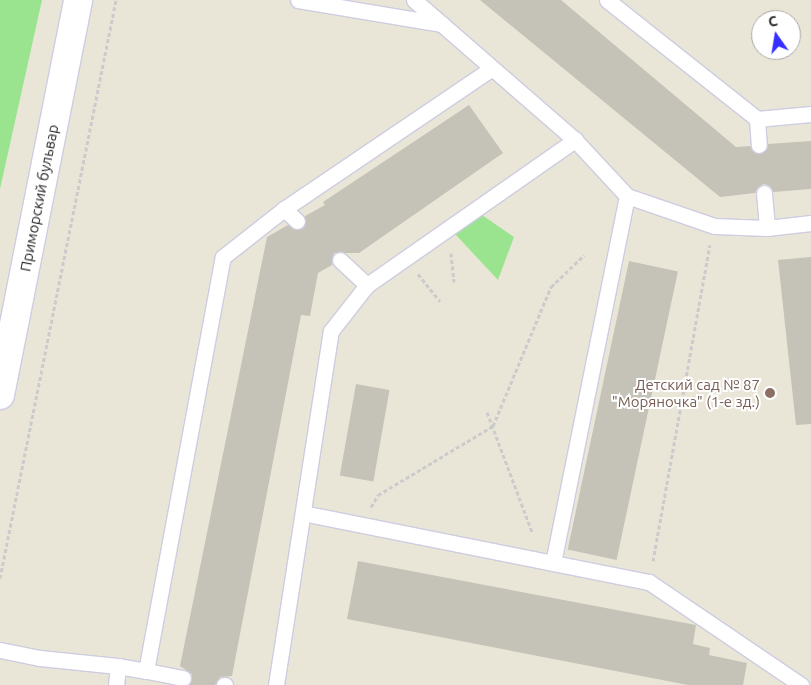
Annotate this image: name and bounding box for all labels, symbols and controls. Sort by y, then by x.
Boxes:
north arrow [751,10,801,60]
text: С [767,13,779,30]
street label: Приморский бульвар [16,123,62,273]
place label: Детский сад № 87 "Моряночка" (1-е зд.) [612,375,760,410]
marker: Детский сад № 87 "Моряночка" (1-е зд.) [764,387,776,399]

